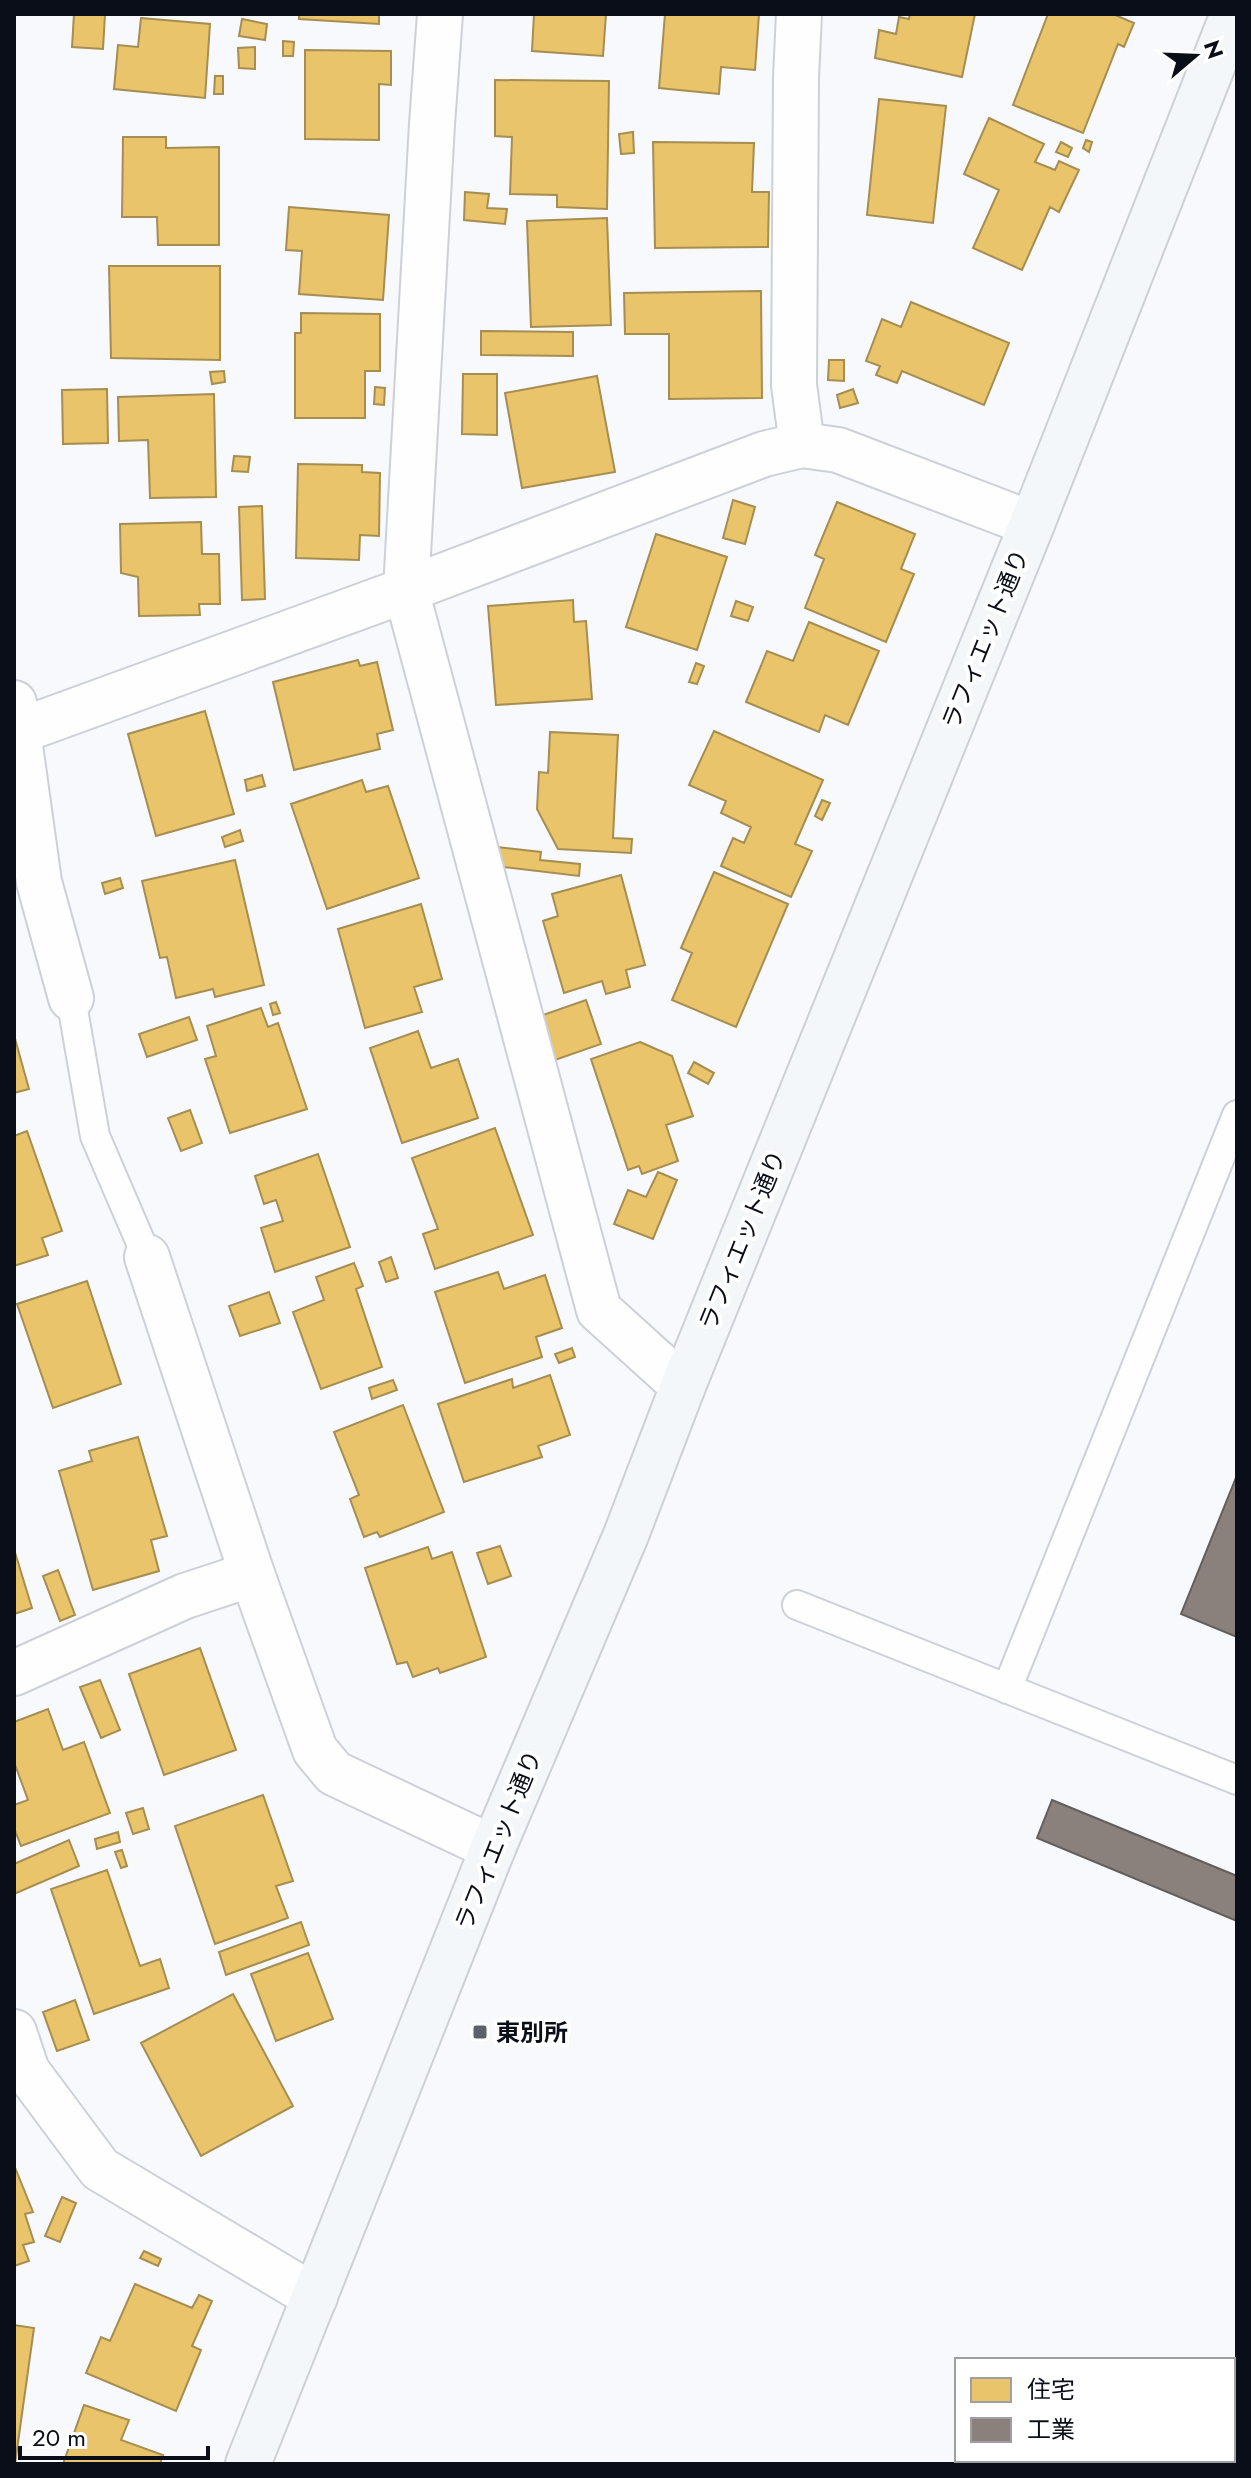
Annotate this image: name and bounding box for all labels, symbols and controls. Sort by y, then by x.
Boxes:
north arrow [1155,16,1235,96]
text: N [1196,36,1232,63]
street label: ラフィエット通り [933,544,1037,734]
street label: ラフィエット通り [690,1145,794,1335]
street label: ラフィエット通り [446,1745,550,1935]
place label: 東別所 [496,2015,568,2050]
marker: 東別所 [471,2023,489,2041]
legend [955,2358,1235,2462]
text: 住宅 [1027,2372,1075,2407]
scale bar [20,2410,208,2460]
text: 工業 [1027,2412,1075,2447]
text: 20 m [32,2420,86,2455]

